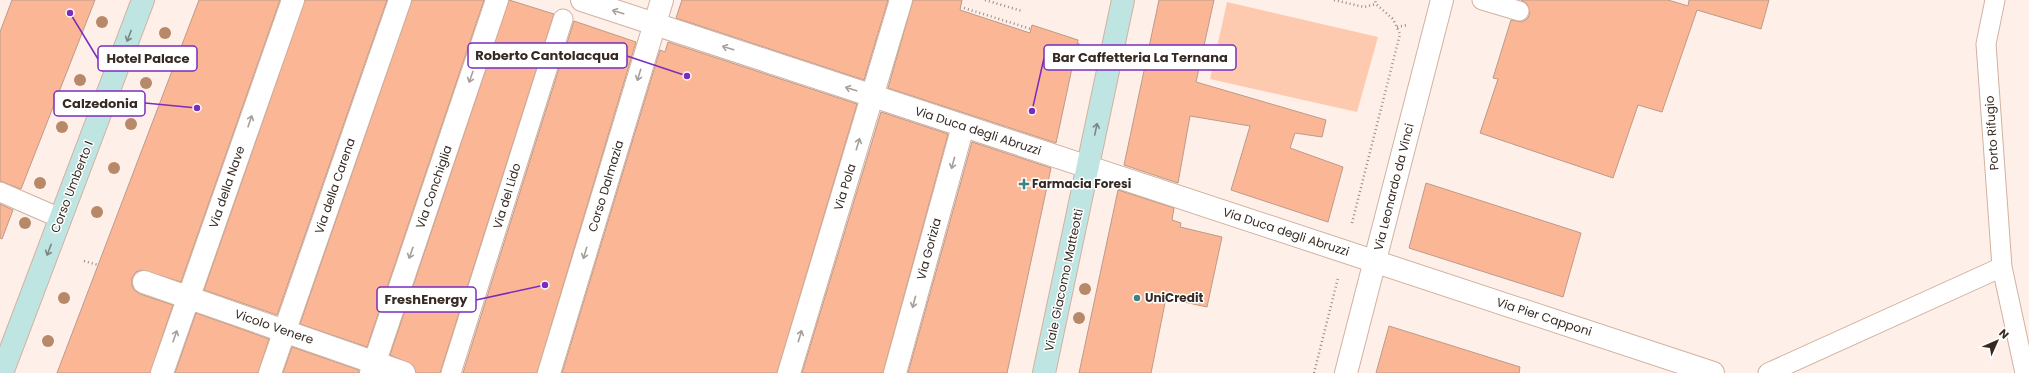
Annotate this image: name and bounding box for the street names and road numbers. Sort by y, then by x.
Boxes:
street label: Porto Rifugio [1980,95,2003,171]
street label: Via Duca degli Abruzzi [913,102,1044,159]
street label: Via Leonardo da Vinci [1369,122,1418,252]
street label: Via della Carena [310,136,359,236]
street label: Corso Umberto I [46,138,97,235]
street label: Corso Dalmazia [583,138,628,234]
street label: Via della Nave [205,143,249,230]
street label: Via Conchiglia [411,143,456,231]
street label: Via del Lido [488,161,525,231]
street label: Via Pola [829,161,860,212]
street label: Via Duca degli Abruzzi [1221,203,1352,260]
street label: Viale Giacomo Matteotti [1040,207,1087,353]
street label: Via Gorizia [912,216,945,282]
street label: Via Pier Capponi [1494,293,1594,340]
street label: Vicolo Venere [232,305,316,348]

